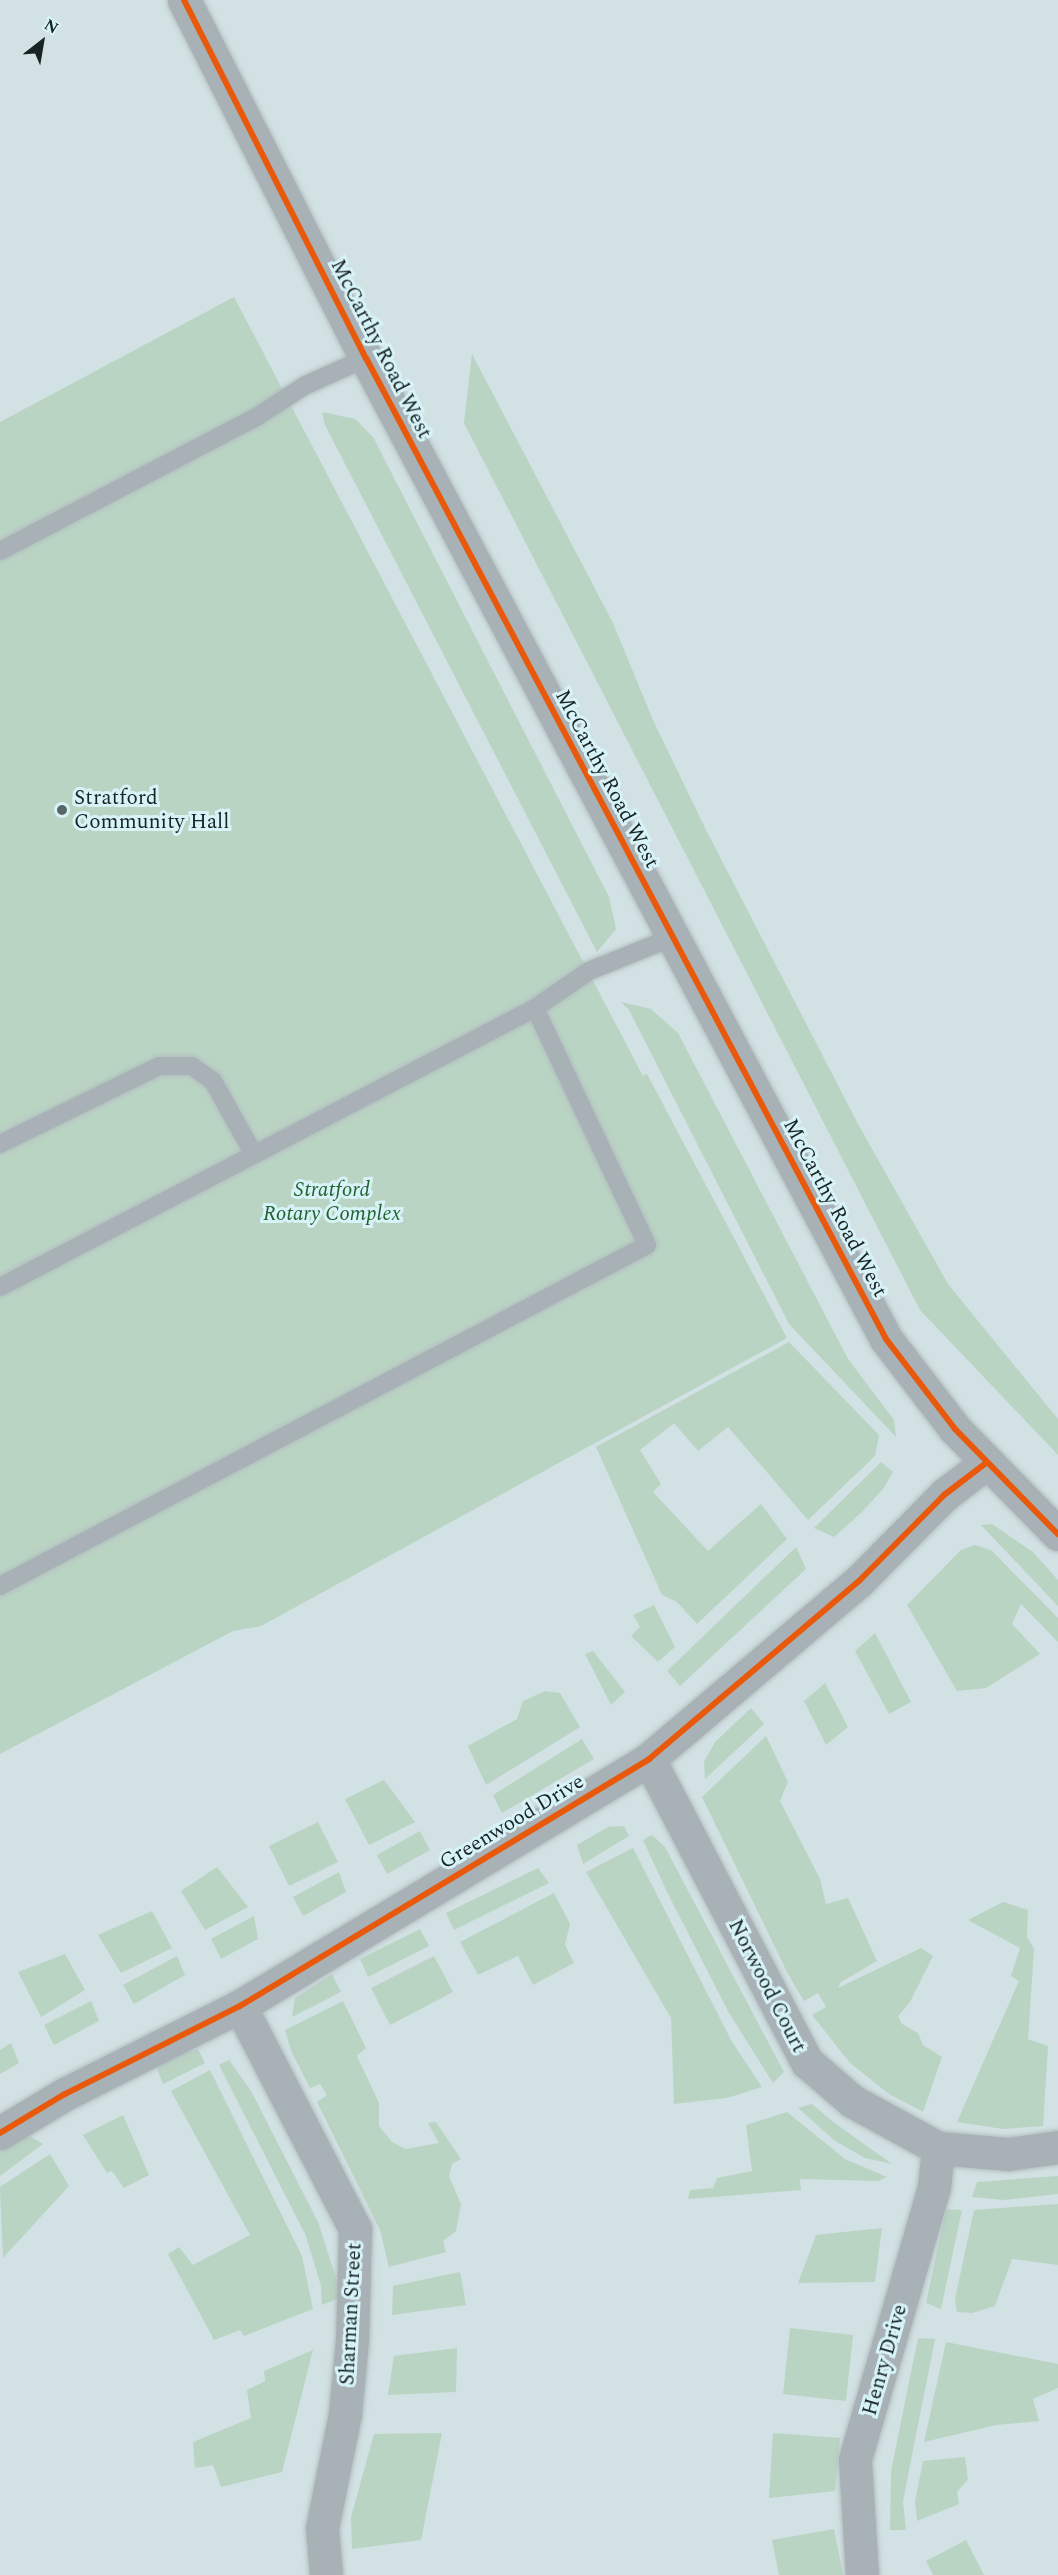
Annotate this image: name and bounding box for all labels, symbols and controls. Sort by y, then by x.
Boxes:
north arrow [12,12,72,72]
text: N [39,13,63,40]
street label: McCarthy Road West [325,255,437,443]
street label: McCarthy Road West [549,686,665,872]
place label: Stratford Community Hall [74,785,229,835]
marker: Stratford Community Hall [55,803,69,817]
street label: McCarthy Road West [777,1115,893,1301]
park label: Stratford Rotary Complex [263,1177,401,1227]
street label: Greenwood Drive [435,1769,589,1875]
street label: Norwood Court [723,1915,811,2057]
street label: Sharman Street [335,2242,367,2386]
street label: Henry Drive [857,2301,913,2419]

